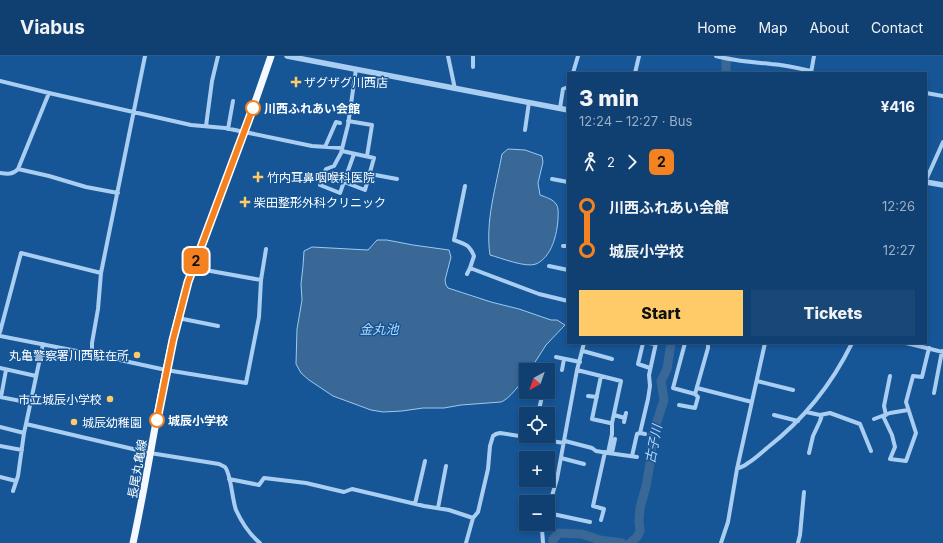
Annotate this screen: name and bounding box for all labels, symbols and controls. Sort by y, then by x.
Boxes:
text: Viabus [20,16,85,39]
text: Home [697,19,736,36]
text: Map [758,19,788,36]
text: About [810,19,849,36]
text: Contact [871,19,923,36]
place label: ザグザグ川西店 [304,75,388,90]
marker: ザグザグ川西店 [291,77,301,87]
text: 3 min [579,85,639,111]
text: ¥416 [881,97,915,116]
marker: 川西ふれあい会館 [245,100,261,116]
place label: 川西ふれあい会館 [264,101,360,116]
text: 12:24 – 12:27 · Bus [579,113,692,129]
icon: walk [579,151,601,173]
icon: forward [621,151,643,173]
text: 2 [657,153,666,170]
text: 2 [607,154,615,170]
place label: 竹内耳鼻咽喉科医院 [267,170,375,185]
marker: 竹内耳鼻咽喉科医院 [252,171,264,183]
place label: 柴田整形外科クリニック [254,195,386,210]
marker: 柴田整形外科クリニック [239,196,251,208]
text: 川西ふれあい会館 [609,198,729,217]
text: 12:26 [882,198,915,214]
text: 城辰小学校 [609,242,684,261]
text: 12:27 [883,242,915,258]
line badge: 2 [183,248,209,274]
text: 2 [192,252,200,269]
button: Start [579,290,743,336]
button: Tickets [751,290,915,336]
water label: 金丸池 [359,321,400,337]
place label: 丸亀警察署川西駐在所 [9,348,129,363]
marker: 丸亀警察署川西駐在所 [132,350,142,360]
north arrow [519,363,555,399]
map controls [519,363,555,531]
place label: 市立城辰小学校 [18,392,102,407]
marker: 市立城辰小学校 [105,394,115,404]
button: locate [519,407,555,443]
marker: 城辰小学校 [149,412,165,428]
place label: 城辰小学校 [168,413,228,428]
place label: 城辰幼稚園 [82,415,142,430]
marker: 城辰幼稚園 [69,417,79,427]
water label: 古子川 [641,421,665,465]
street label: 長尾丸亀線 [124,438,150,500]
button: + [519,451,555,487]
button: − [519,495,555,531]

